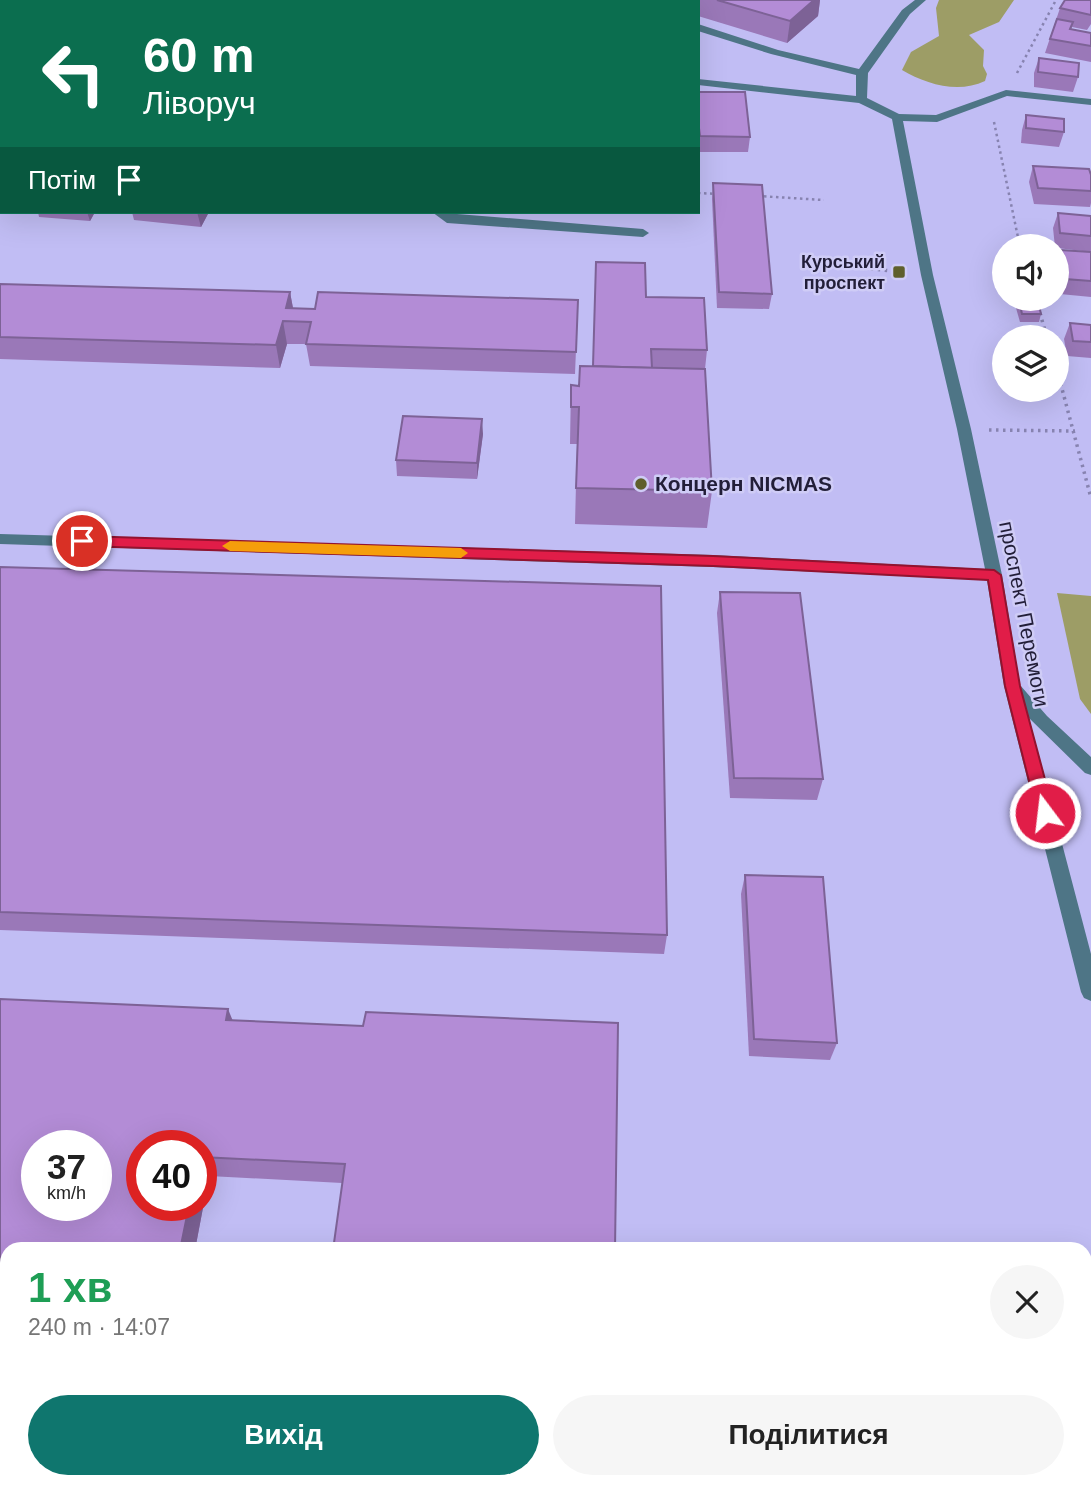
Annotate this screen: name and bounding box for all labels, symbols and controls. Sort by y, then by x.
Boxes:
icon: left [28,28,119,119]
text: 60 m [143,28,255,82]
text: Ліворуч [143,85,256,121]
icon: arrive [110,161,148,199]
text: Потім [28,165,96,195]
map controls [992,234,1069,402]
button: sound [992,234,1069,311]
place label: Курський проспект [801,252,885,293]
marker: Курський проспект [891,264,907,280]
button: layers [992,325,1069,402]
place label: Концерн NICMAS [655,472,832,495]
marker: Концерн NICMAS [633,476,649,492]
pin [52,511,112,571]
street label: проспект Перемоги [995,519,1054,709]
icon: arrive [63,522,101,560]
position arrow [1008,776,1082,850]
speed limit sign: 40 [126,1130,217,1221]
text: 37 [47,1147,86,1186]
text: km/h [47,1183,86,1203]
text: 1 хв [28,1264,112,1311]
button: close [990,1265,1064,1339]
text: 240 m · 14:07 [28,1314,170,1340]
button: Вихід [28,1395,539,1475]
button: Поділитися [553,1395,1064,1475]

